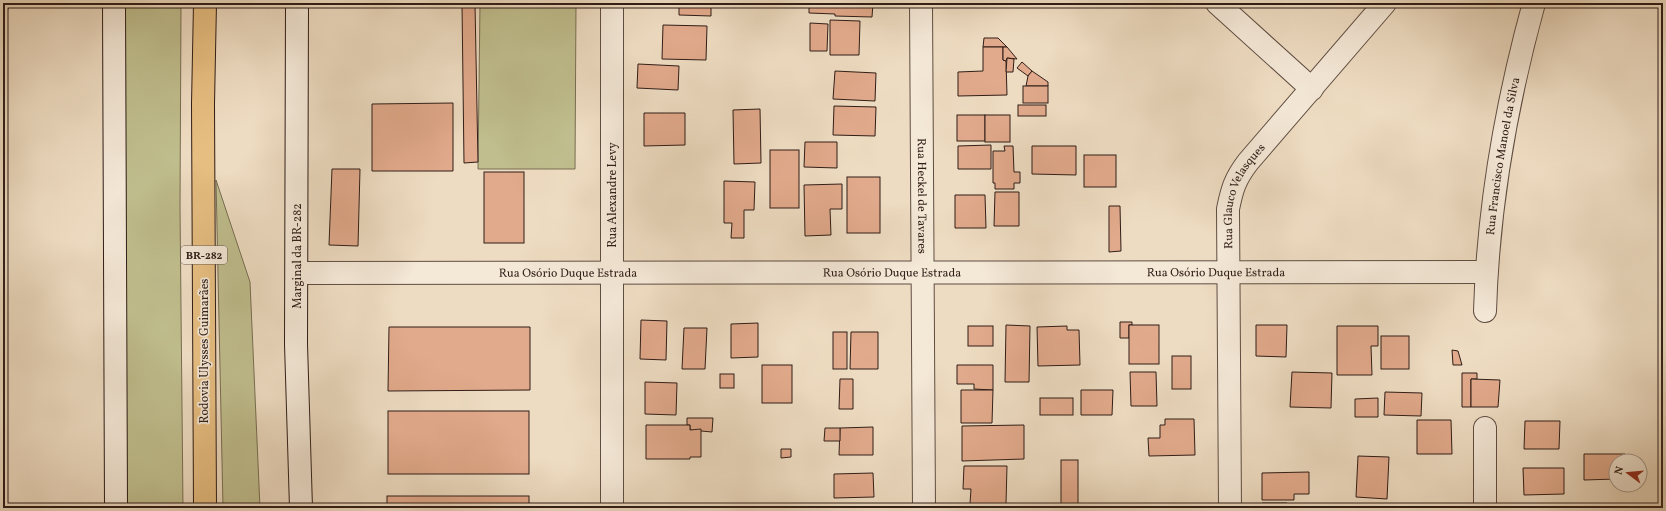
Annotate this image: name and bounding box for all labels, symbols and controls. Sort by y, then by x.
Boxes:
street label: Rua Francisco Manoel da Silva [1483,76,1524,236]
street label: Rua Heckel de Tavares [913,138,929,254]
street label: Rua Glauco Velasques [1221,140,1269,249]
street label: Rua Alexandre Levy [605,142,621,248]
street label: Marginal da BR-282 [290,203,306,309]
road number: BR-282 [181,246,227,264]
street label: Rua Osório Duque Estrada [823,265,961,282]
street label: Rua Osório Duque Estrada [1147,265,1285,281]
street label: Rua Osório Duque Estrada [499,266,637,282]
street label: Rodovia Ulysses Guimarães [197,279,213,423]
north arrow [1608,453,1648,493]
text: N [1612,465,1628,477]

